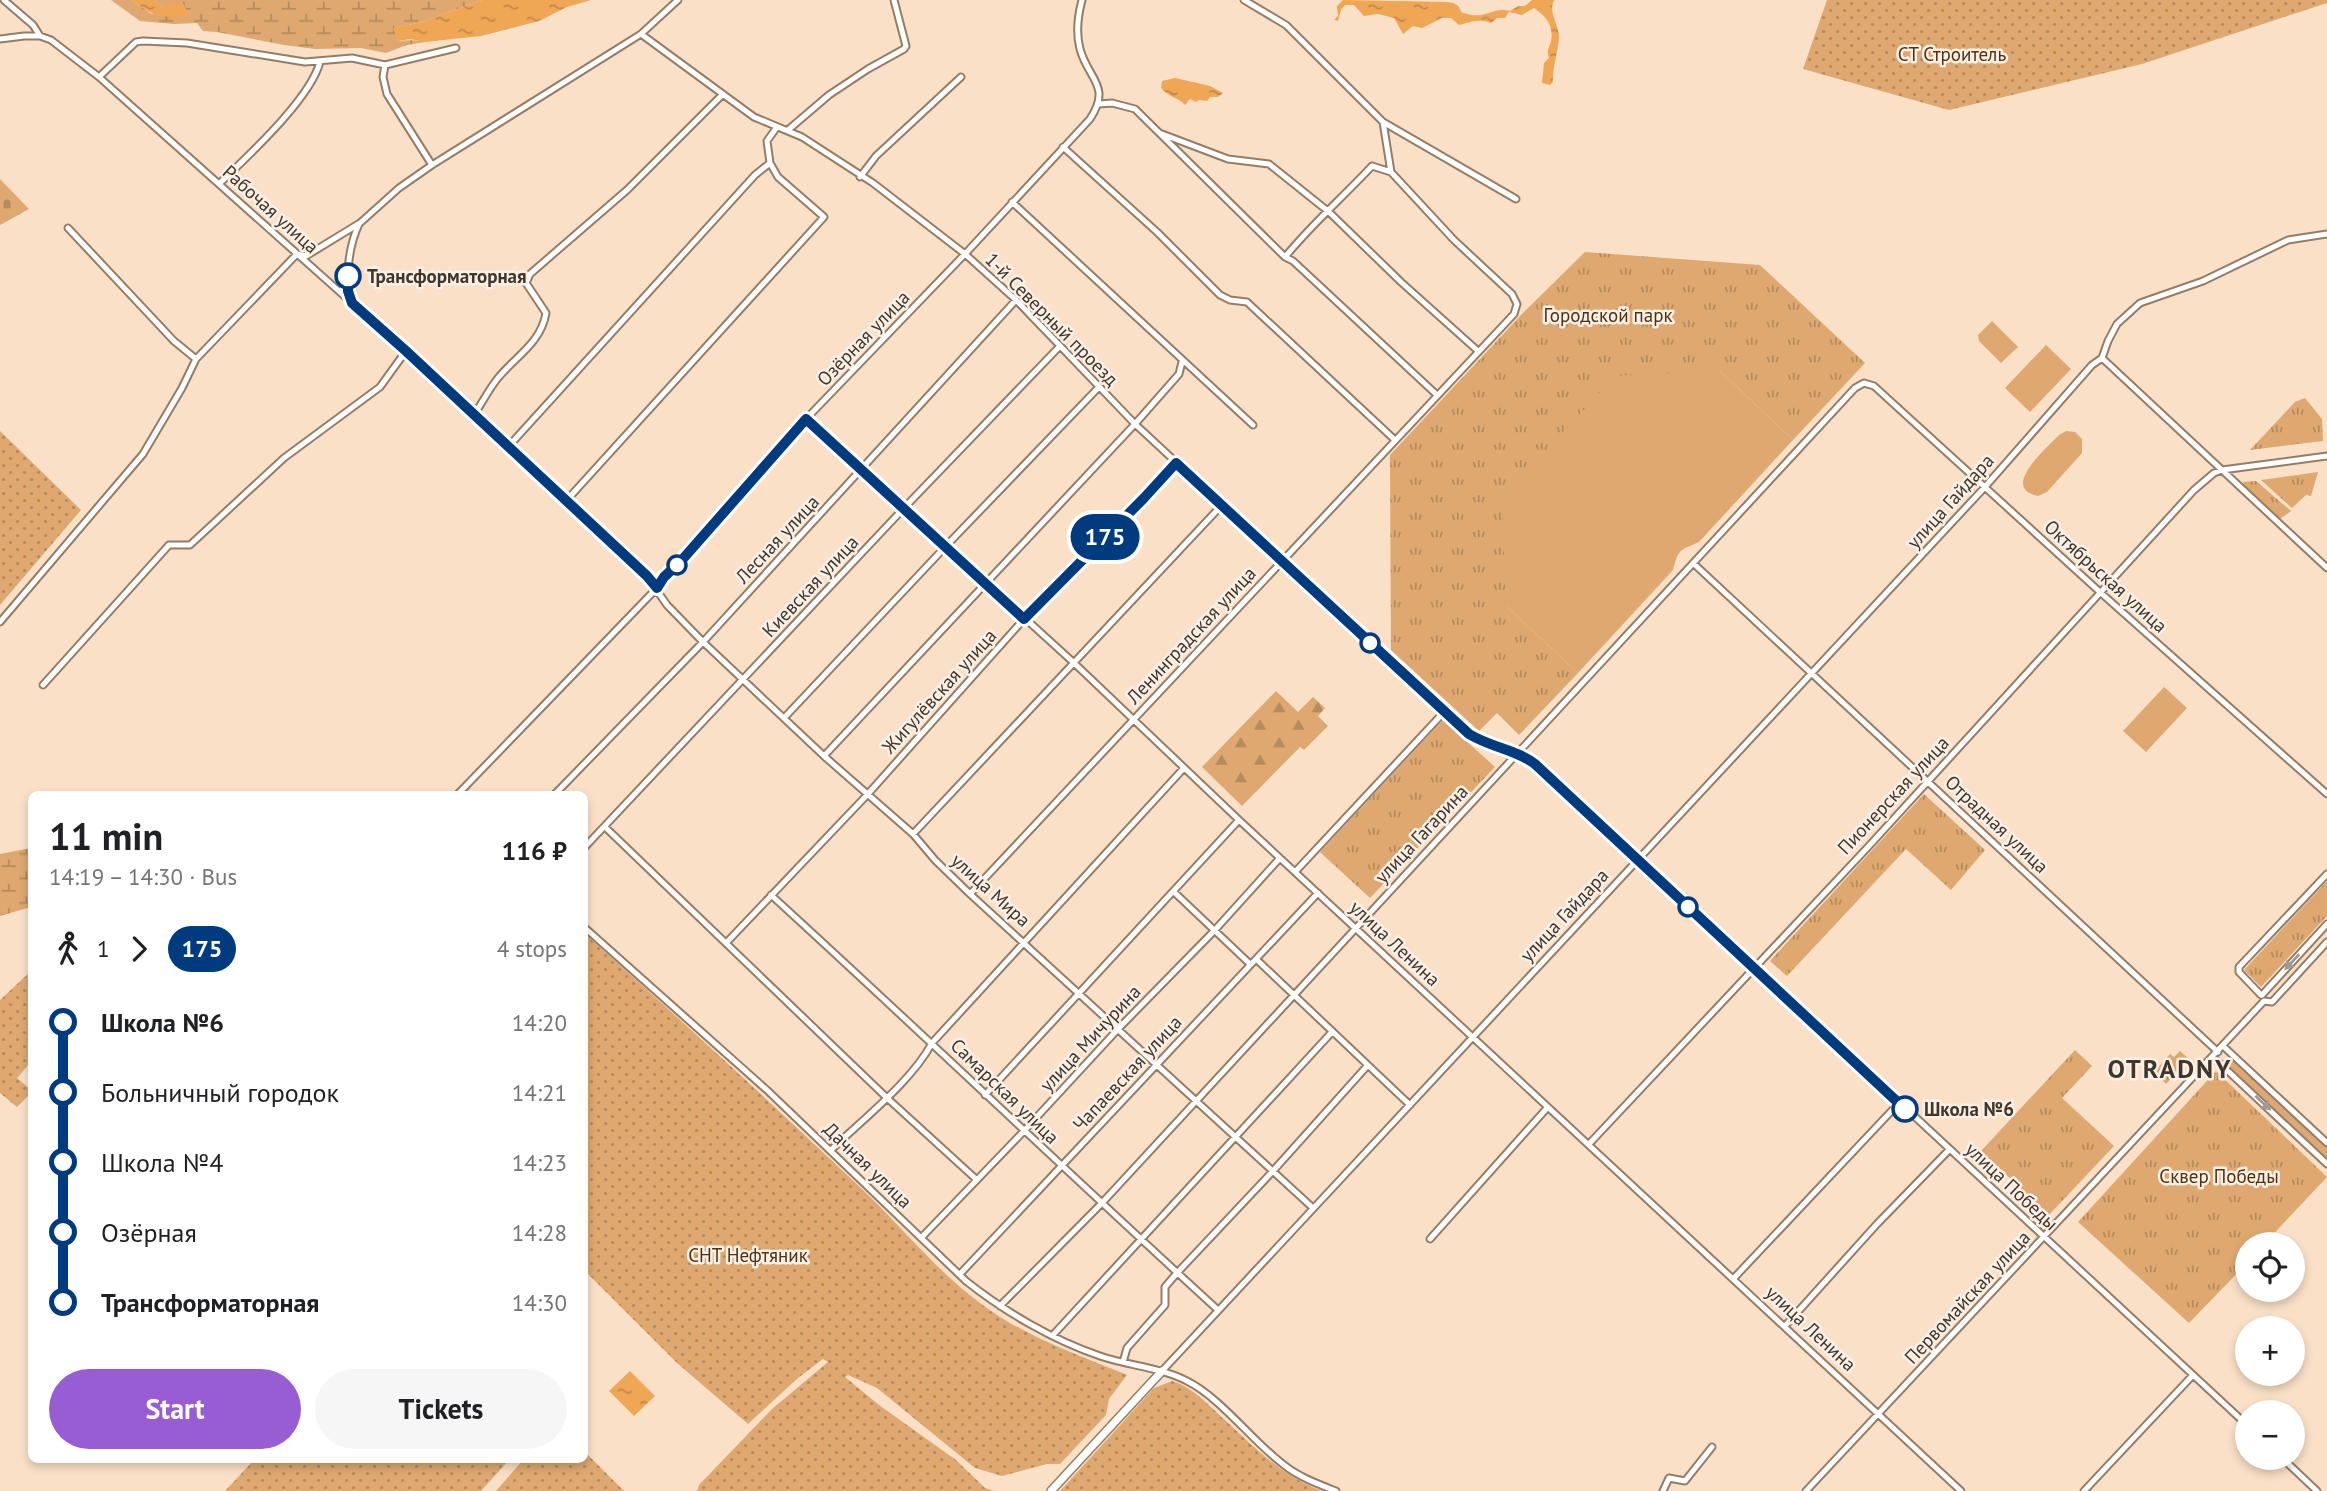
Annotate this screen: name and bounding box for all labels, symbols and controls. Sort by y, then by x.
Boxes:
park label: СТ Строитель [1898,42,2006,66]
street label: Рабочая улица [218,160,324,258]
street label: 1-й Северный проезд [980,247,1124,391]
marker: Трансформаторная [335,263,361,289]
place label: Трансформаторная [367,264,527,288]
street label: Озёрная улица [811,285,915,391]
park label: Городской парк [1543,303,1673,327]
street label: улица Гайдара [1901,449,1999,553]
street label: Лесная улица [729,490,824,589]
line badge: 175 [1065,514,1145,560]
street label: Октябрьская улица [2040,514,2172,638]
text: 175 [1085,521,1125,552]
street label: Киевская улица [757,530,863,642]
unlabelled marker [667,555,687,575]
street label: Ленинградская улица [1121,561,1261,709]
street label: Жигулёвская улица [876,624,1001,759]
unlabelled marker [1360,633,1380,653]
street label: Пионерская улица [1832,731,1954,859]
street label: Отрадная улица [1940,770,2054,878]
street label: улица Гагарина [1369,780,1473,888]
text: 11 min [49,811,163,860]
text: 116 ₽ [501,834,567,867]
street label: улица Мира [946,848,1036,932]
text: 14:19 – 14:30 · Bus [49,862,237,891]
street label: улица Гайдара [1515,863,1613,967]
street label: улица Ленина [1345,895,1445,991]
unlabelled marker [1678,897,1698,917]
icon: walk [49,930,87,968]
icon: forward [120,930,158,968]
text: 175 [182,933,222,964]
text: 1 [97,934,110,963]
text: 4 stops [497,934,567,963]
one-way arrow [2284,953,2300,970]
street label: улица Мичурина [1034,980,1146,1096]
text: Школа №6 [101,1006,224,1039]
text: 14:20 [512,1008,567,1037]
street label: Чапаевская улица [1067,1010,1187,1136]
street label: Самарская улица [946,1033,1064,1149]
district label: OTRADNY [2108,1052,2232,1085]
text: Больничный городок [101,1076,339,1109]
text: 14:21 [512,1078,567,1107]
one-way arrow [2254,1095,2271,1112]
marker: Школа №6 [1892,1096,1918,1122]
place label: Школа №6 [1924,1097,2014,1121]
street label: Дачная улица [819,1117,917,1213]
street label: улица Победы [1961,1137,2063,1235]
text: Школа №4 [101,1146,223,1179]
text: 14:23 [512,1148,567,1177]
park label: Сквер Победы [2159,1164,2279,1188]
text: Озёрная [101,1216,197,1249]
text: 14:28 [512,1218,567,1247]
street label: Первомайская улица [1899,1225,2035,1369]
map controls [2235,1232,2305,1470]
button: locate [2235,1232,2305,1302]
park label: СНТ Нефтяник [688,1243,808,1267]
street label: улица Ленина [1761,1280,1861,1376]
text: Трансформаторная [101,1286,319,1319]
text: 14:30 [512,1288,567,1317]
button: + [2235,1316,2305,1386]
button: Start [49,1369,301,1449]
button: Tickets [315,1369,567,1449]
button: − [2235,1400,2305,1470]

